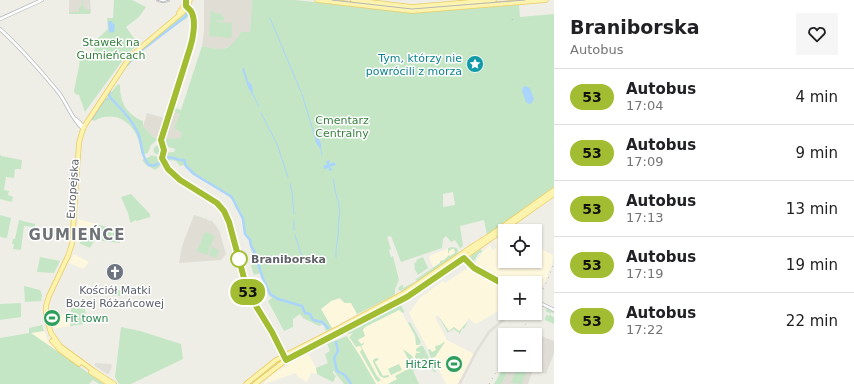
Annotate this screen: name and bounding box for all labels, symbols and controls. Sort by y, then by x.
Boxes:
button: heart [796,13,838,55]
text: Braniborska [570,16,700,38]
park label: Stawek na Gumieńcach [77,36,145,62]
text: Autobus [570,42,623,57]
place label: Tym, którzy nie powrócili z morza [366,52,462,78]
place icon: Tym, którzy nie powrócili z morza [465,54,485,74]
text: Autobus [626,80,696,98]
text: 4 min [795,88,838,106]
text: 53 [582,89,602,105]
text: 17:04 [626,98,663,113]
park label: Cmentarz Centralny [315,114,369,140]
text: Autobus [626,136,696,154]
text: 9 min [795,144,838,162]
text: 53 [582,145,602,161]
text: 17:09 [626,154,663,169]
street label: Europejska [64,158,82,220]
text: Autobus [626,192,696,210]
text: 13 min [786,200,838,218]
text: 53 [582,201,602,217]
text: 17:13 [626,210,663,225]
map controls [498,224,542,372]
button: locate [498,224,542,268]
district label: GUMIEŃCE [28,225,126,244]
text: Autobus [626,248,696,266]
marker: Braniborska [230,250,248,268]
place label: Braniborska [251,253,326,266]
text: 19 min [786,256,838,274]
text: 53 [582,257,602,273]
church icon: Kościół Matki Bożej Różańcowej [105,262,125,282]
text: 17:19 [626,266,663,281]
button: + [498,276,542,320]
line badge: 53 [230,279,266,305]
place label: Kościół Matki Bożej Różańcowej [66,284,164,310]
text: 53 [238,284,258,300]
text: Autobus [626,304,696,322]
sports icon: Fit town [42,308,62,328]
place label: Fit town [65,312,108,325]
text: 22 min [786,312,838,330]
text: 53 [582,313,602,329]
text: 17:22 [626,322,663,337]
button: − [498,328,542,372]
sports icon: Hit2Fit [444,354,464,374]
place label: Hit2Fit [405,358,442,371]

